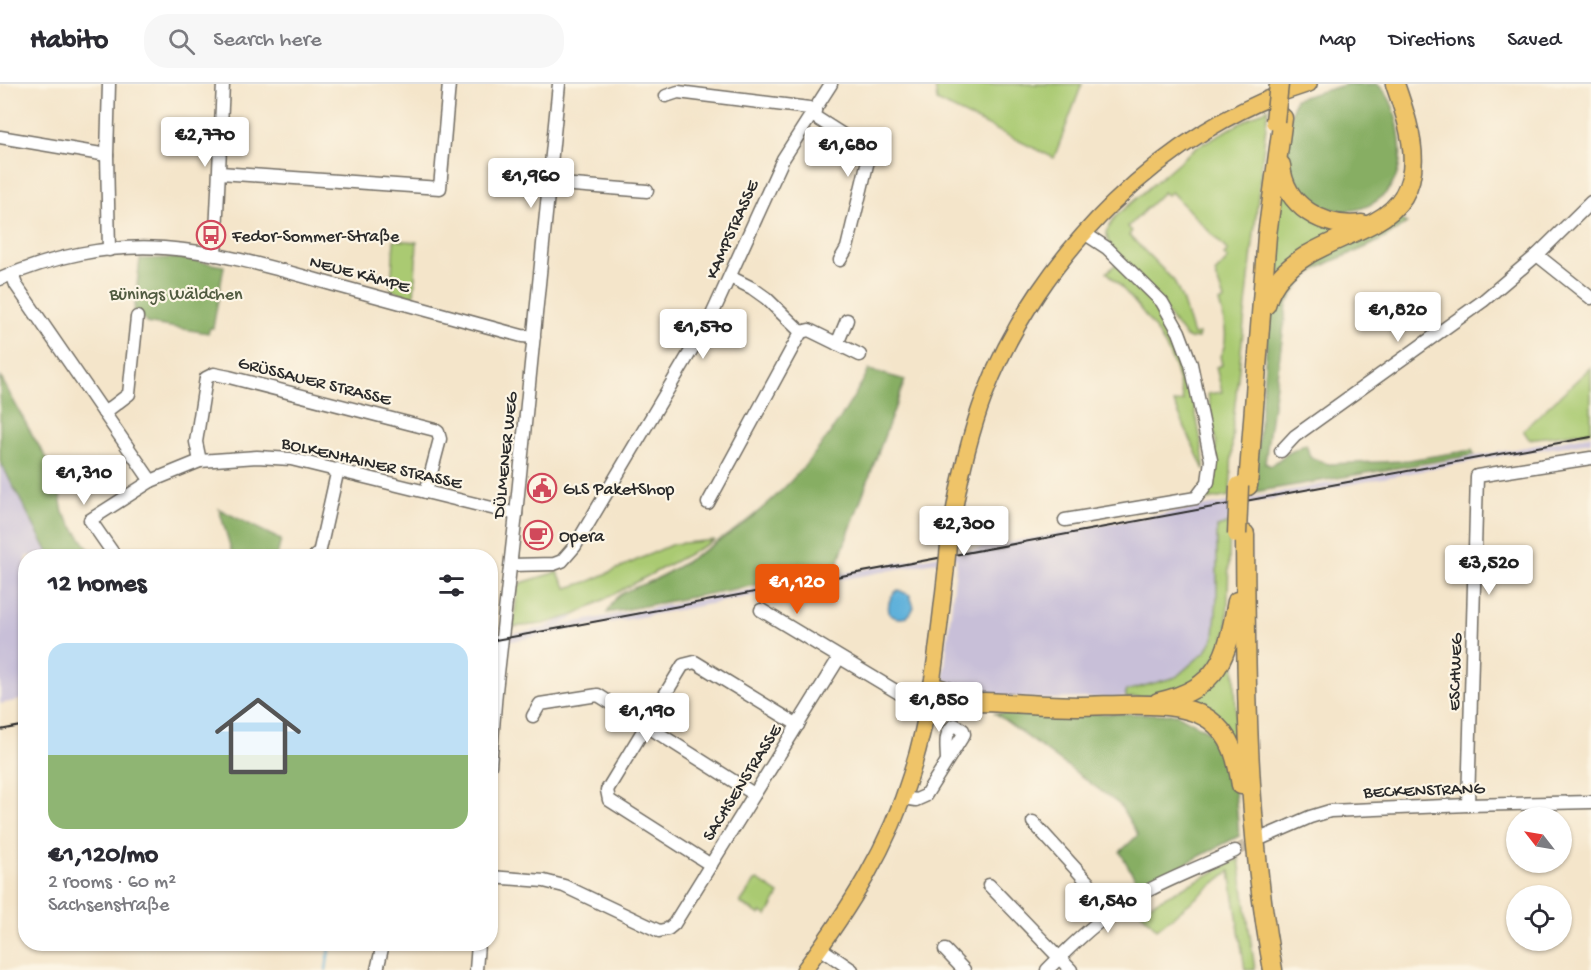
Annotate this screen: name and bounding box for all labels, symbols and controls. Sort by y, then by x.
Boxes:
search box [144,14,564,68]
text: Habito [30,25,108,58]
icon: search [165,25,198,58]
text: Search here [213,28,322,54]
text: Map [1319,29,1356,54]
text: Directions [1389,29,1474,54]
text: Saved [1507,29,1561,54]
pin: €2,770 [156,117,254,168]
text: €2,770 [175,125,235,148]
pin: €1,680 [799,127,897,178]
text: €1,680 [819,135,877,158]
pin: €1,960 [482,158,580,209]
text: €1,960 [502,166,560,189]
street label: KAMPSTRASSE [702,177,765,283]
bus stop icon: Fedor-Sommer-Straße [195,219,227,251]
place label: Fedor-Sommer-Straße [231,227,400,248]
street label: NEUE KÄMPE [307,252,413,299]
park label: Bünings Wäldchen [108,285,243,306]
pin: €1,820 [1349,292,1447,343]
text: €1,820 [1369,300,1427,323]
pin: €1,570 [654,309,752,360]
text: €1,570 [674,317,732,340]
street label: GRÜSSAUER STRASSE [236,353,394,412]
street label: DÜLMENER WEG [489,390,524,520]
street label: BOLKENHAINER STRASSE [278,433,465,496]
pin: €1,310 [35,455,133,506]
text: €1,310 [56,463,112,486]
public building icon: GLS PaketShop [526,472,558,504]
place label: GLS PaketShop [563,480,675,501]
pin: €2,300 [915,506,1013,557]
text: €2,300 [933,514,995,537]
cafe icon: Opera [522,519,554,551]
place label: Opera [559,527,605,548]
pin: €3,520 [1440,545,1538,596]
text: €3,520 [1459,553,1519,576]
pin: €1,120 [748,564,846,615]
icon: filters [435,569,468,602]
text: 12 homes [48,570,146,601]
text: €1,120 [769,572,825,595]
street label: ESCHWEG [1445,632,1468,711]
icon: home [204,682,312,790]
pin: €1,850 [890,682,988,733]
text: €1,850 [909,690,969,713]
pin: €1,190 [598,693,696,744]
text: €1,190 [619,701,675,724]
street label: SACHSENSTRASSE [699,720,788,846]
street label: BECKENSTRANG [1362,779,1486,804]
north arrow [1506,807,1572,873]
map controls [1506,807,1572,951]
text: €1,120/mo [48,841,158,872]
text: 2 rooms · 60 m² [48,872,176,895]
pin: €1,540 [1059,883,1157,934]
button: locate [1506,885,1572,951]
text: €1,540 [1079,891,1137,914]
text: Sachsenstraße [48,895,169,918]

